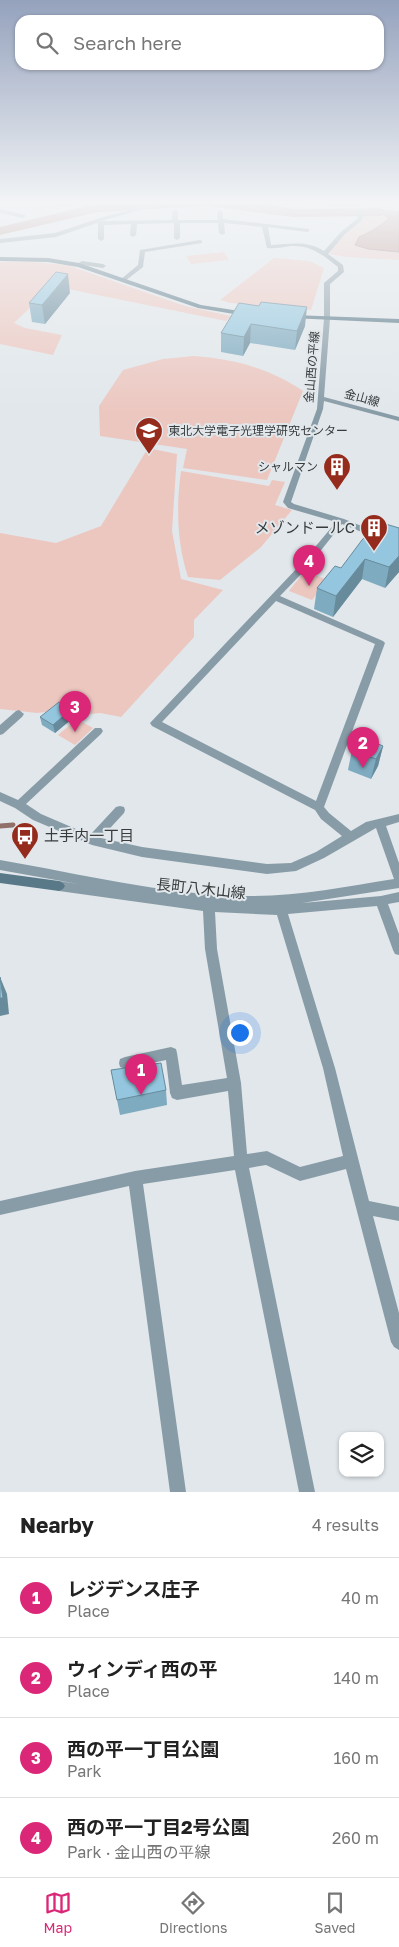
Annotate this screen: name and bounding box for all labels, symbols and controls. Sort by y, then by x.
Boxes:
search box [15,15,384,70]
icon: search [33,29,61,57]
text: Search here [73,31,182,54]
street label: 金山西の平線 [301,330,322,403]
street label: 金山線 [343,386,381,409]
school or university icon: 東北大学電子光理学研究センター [134,416,164,455]
place label: 東北大学電子光理学研究センター [168,423,348,438]
building icon: シャルマン [322,452,352,491]
place label: シャルマン [258,459,318,474]
building icon: メゾンドールC [359,513,389,552]
place label: メゾンドールC [255,518,355,536]
pin: 4 [293,545,325,586]
pin: 3 [59,691,91,732]
pin: 2 [347,727,379,768]
bus stop icon: 土手内一丁目 [10,821,40,860]
place label: 土手内一丁目 [44,826,134,844]
street label: 長町八木山線 [155,874,247,902]
your location [227,1020,253,1046]
pin: 1 [125,1054,157,1095]
map controls [339,1432,384,1477]
button: layers [339,1432,384,1477]
text: Nearby [20,1512,94,1538]
text: 4 results [312,1515,379,1535]
text: レジデンス庄子 [67,1577,200,1600]
text: 1 [32,1588,40,1608]
text: 40 m [341,1588,379,1608]
text: Place [67,1601,110,1621]
text: ウィンディ西の平 [67,1657,218,1680]
text: 2 [31,1668,41,1688]
text: 140 m [333,1668,379,1688]
text: Place [67,1681,110,1701]
text: 西の平一丁目公園 [67,1737,219,1760]
text: 3 [31,1748,41,1768]
text: 160 m [333,1748,379,1768]
text: Park [67,1761,102,1781]
text: 西の平一丁目2号公園 [67,1815,250,1838]
text: 4 [31,1828,41,1848]
text: 260 m [332,1828,379,1848]
text: Park · 金山西の平線 [67,1842,210,1862]
tab: Map [44,1889,72,1936]
tab: Directions [159,1889,228,1936]
tab: Saved [315,1889,355,1936]

